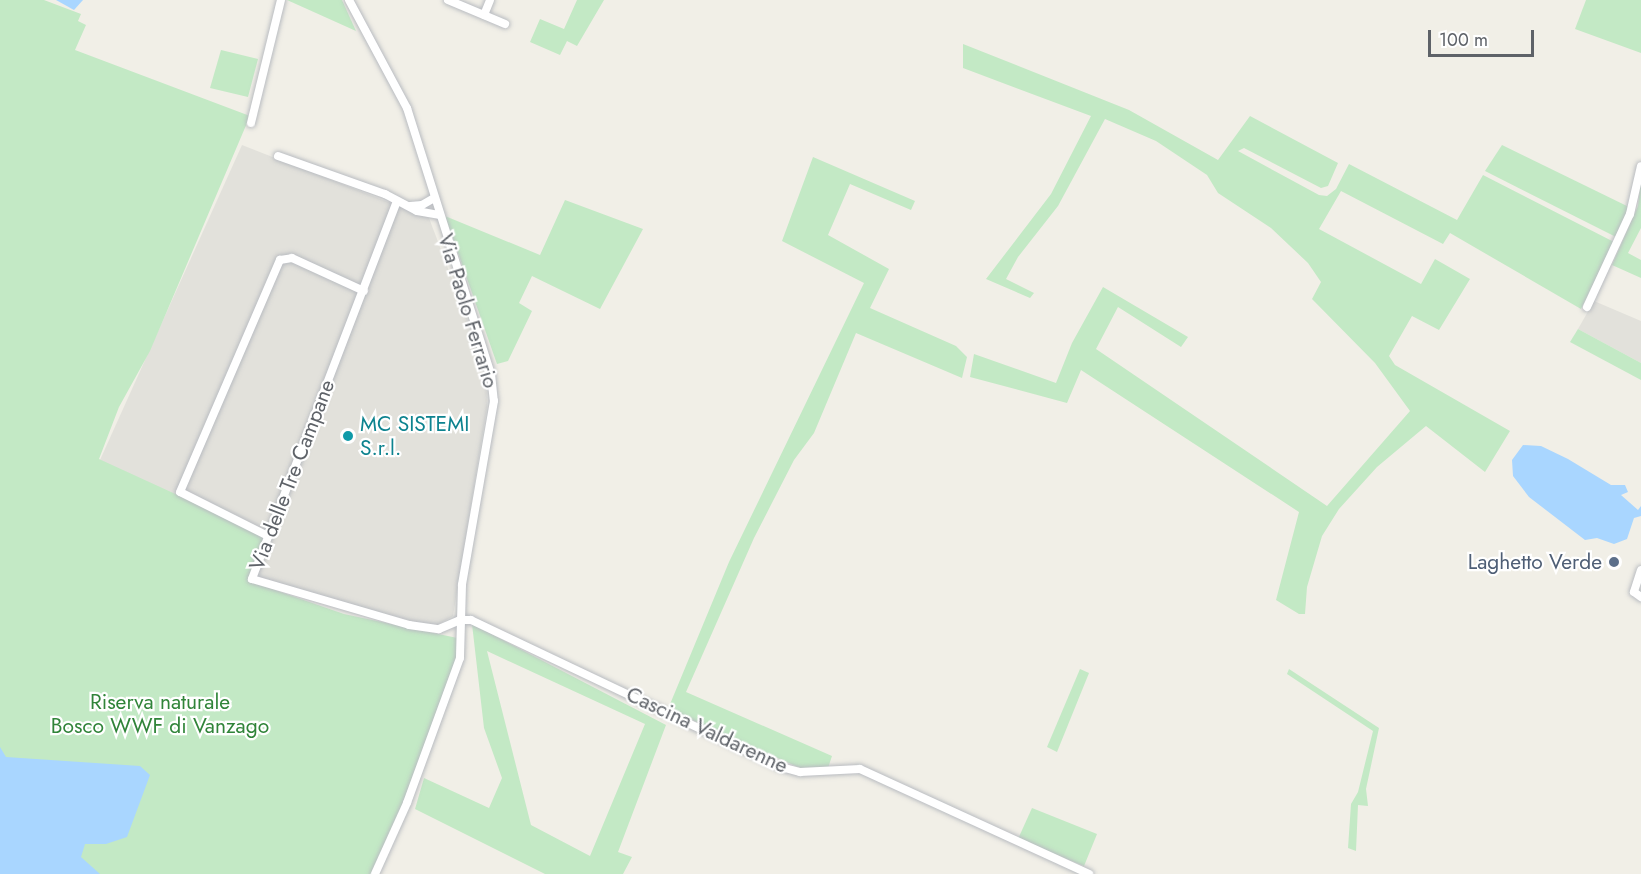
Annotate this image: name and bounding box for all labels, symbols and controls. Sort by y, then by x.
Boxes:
scale bar [1431,18,1538,56]
text: 100 m [1439,27,1488,53]
street label: Via Paolo Ferrario [433,231,503,391]
street label: Via delle Tre Campane [244,376,340,574]
place label: MC SISTEMI S.r.l. [360,411,469,461]
marker: MC SISTEMI S.r.l. [341,429,355,443]
place label: Laghetto Verde [1468,549,1602,575]
marker: Laghetto Verde [1607,555,1621,569]
street label: Cascina Valdarenne [622,682,792,778]
park label: Riserva naturale Bosco WWF di Vanzago [51,689,269,739]

